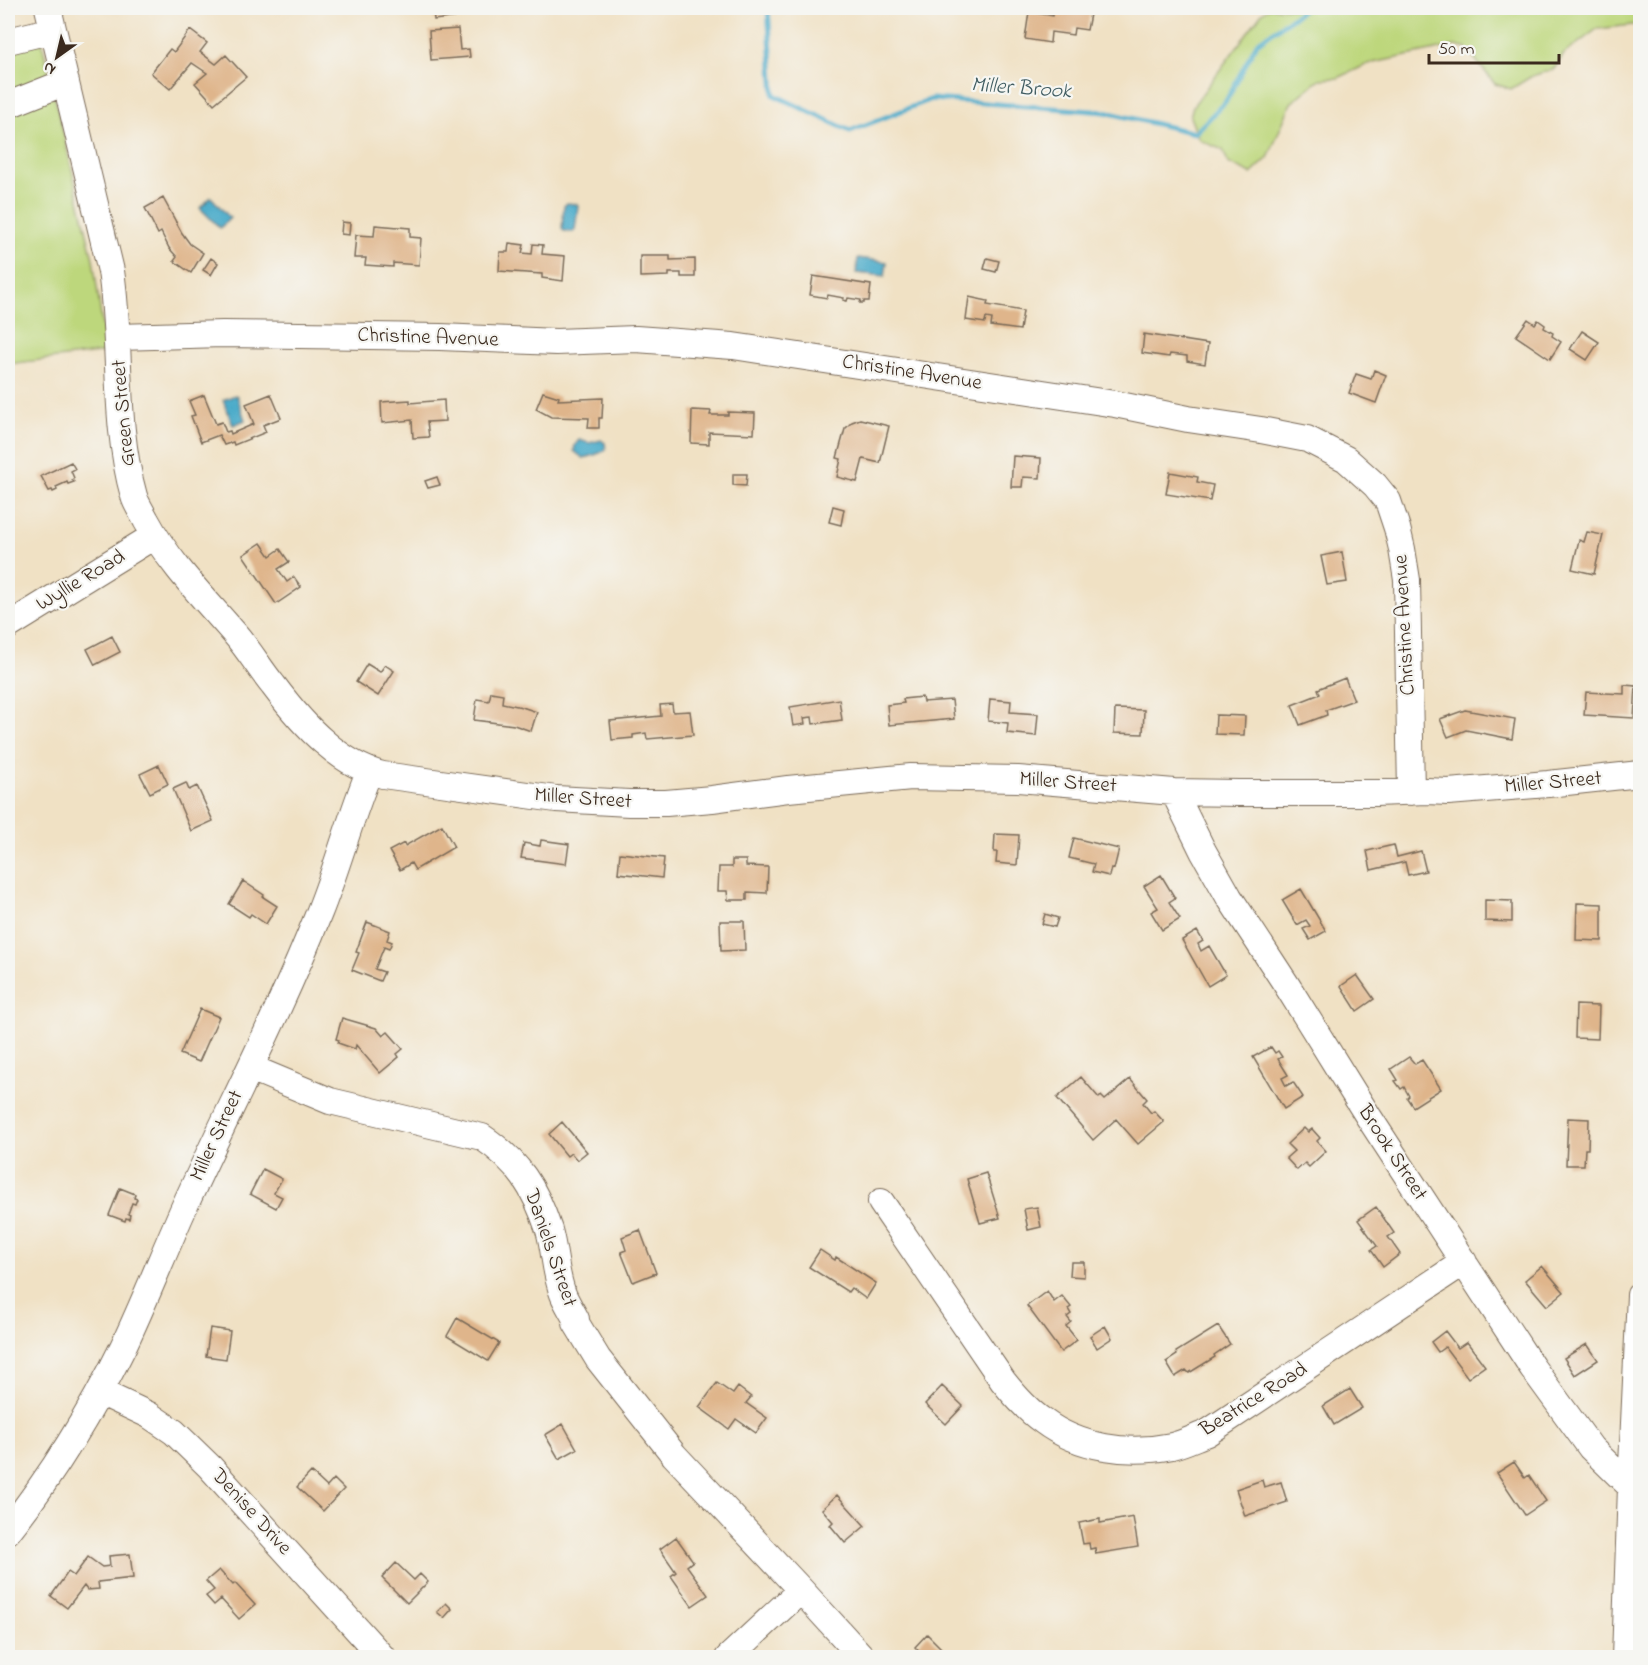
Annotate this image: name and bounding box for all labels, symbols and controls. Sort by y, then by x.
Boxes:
north arrow [27,27,87,87]
scale bar [1429,27,1560,65]
text: 50 m [1438,37,1475,63]
text: N [38,55,61,81]
water label: Miller Brook [970,70,1074,109]
street label: Christine Avenue [357,321,500,355]
street label: Christine Avenue [840,347,985,399]
street label: Green Street [104,358,144,468]
street label: Wyllie Road [31,543,132,621]
street label: Christine Avenue [1386,553,1424,696]
street label: Miller Street [1503,764,1603,802]
street label: Miller Street [1018,765,1118,801]
street label: Miller Street [533,781,633,817]
street label: Miller Street [183,1085,251,1187]
street label: Brook Street [1349,1098,1434,1207]
street label: Daniels Street [516,1184,584,1311]
street label: Beatrice Road [1194,1355,1314,1446]
street label: Denise Drive [203,1461,299,1563]

